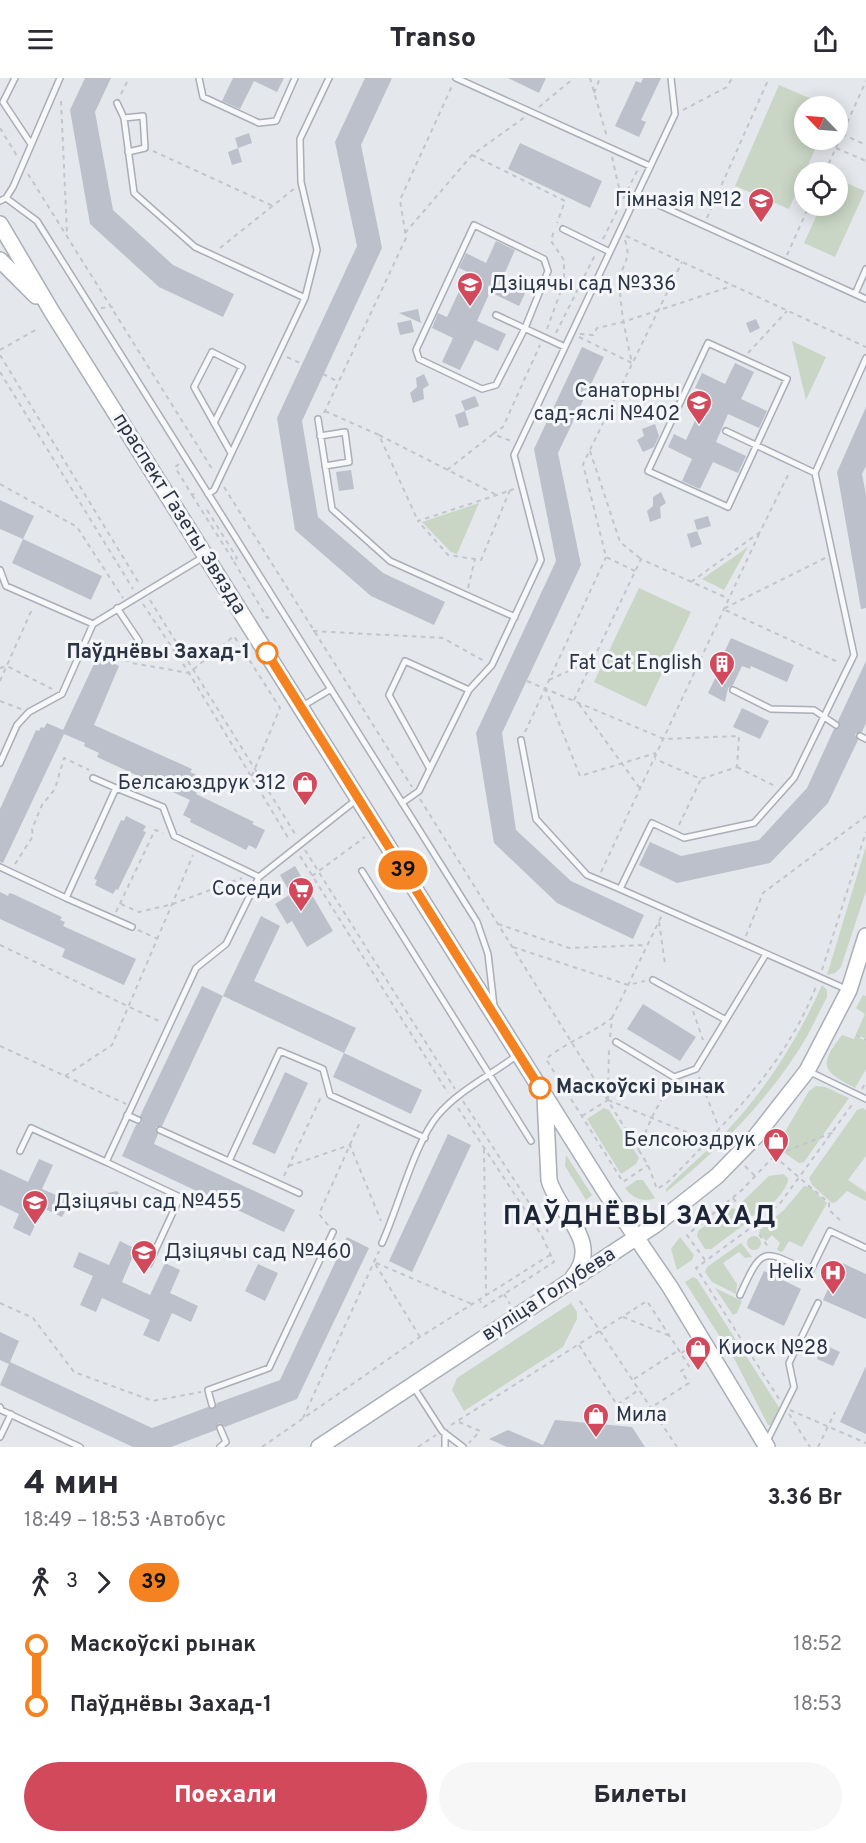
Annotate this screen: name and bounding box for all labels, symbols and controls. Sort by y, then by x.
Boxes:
text: Transo [390,22,476,56]
icon: menu [24,23,57,56]
icon: share [809,23,842,56]
north arrow [794,96,848,150]
map controls [794,96,848,216]
button: locate [794,162,848,216]
school or university icon: Гімназія №12 [746,186,776,224]
place label: Гімназія №12 [615,188,742,214]
school or university icon: Дзіцячы сад №336 [455,270,485,308]
place label: Дзіцячы сад №336 [490,272,676,298]
place label: Санаторны сад-яслі №402 [534,379,680,428]
school or university icon: Санаторны сад-яслі №402 [684,388,714,426]
street label: праспект Газеты Звязда [106,408,252,620]
place label: Паўднёвы Захад-1 [66,640,250,666]
marker: Паўднёвы Захад-1 [256,642,278,664]
building icon: Fat Cat English [707,649,737,687]
place label: Fat Cat English [569,651,702,677]
shop icon: Белсаюздрук 312 [290,769,320,807]
place label: Белсаюздрук 312 [118,771,286,797]
line badge: 39 [376,850,430,890]
text: 39 [390,857,416,884]
supermarket icon: Соседи [286,875,316,913]
place label: Соседи [212,877,282,903]
place label: Маскоўскі рынак [556,1075,725,1101]
marker: Маскоўскі рынак [529,1077,551,1099]
shop icon: Белсоюздрук [761,1126,791,1164]
place label: Белсоюздрук [624,1128,756,1154]
school or university icon: Дзіцячы сад №455 [20,1188,50,1226]
place label: Дзіцячы сад №455 [54,1190,242,1216]
district label: ПАЎДНЁВЫ ЗАХАД [503,1199,777,1234]
school or university icon: Дзіцячы сад №460 [129,1238,159,1276]
place label: Дзіцячы сад №460 [164,1240,352,1266]
street label: вуліца Голубева [477,1242,621,1348]
hospital icon: Helix [818,1258,848,1296]
place label: Helix [769,1260,814,1286]
shop icon: Киоск №28 [683,1334,713,1372]
place label: Киоск №28 [718,1336,828,1362]
shop icon: Мила [581,1401,611,1439]
place label: Мила [616,1403,667,1429]
text: 4 мин [24,1464,119,1506]
text: 3.36 Br [767,1485,842,1512]
text: 18:49 – 18:53 · Автобус [24,1508,226,1534]
icon: walk [24,1566,57,1599]
icon: forward [87,1566,120,1599]
text: 3 [66,1569,78,1595]
text: 39 [141,1569,167,1596]
text: Маскоўскі рынак [70,1632,256,1659]
text: 18:52 [793,1632,842,1658]
text: Паўднёвы Захад-1 [70,1692,272,1719]
text: 18:53 [793,1692,842,1718]
button: Поехали [24,1762,427,1831]
button: Билеты [439,1762,842,1831]

